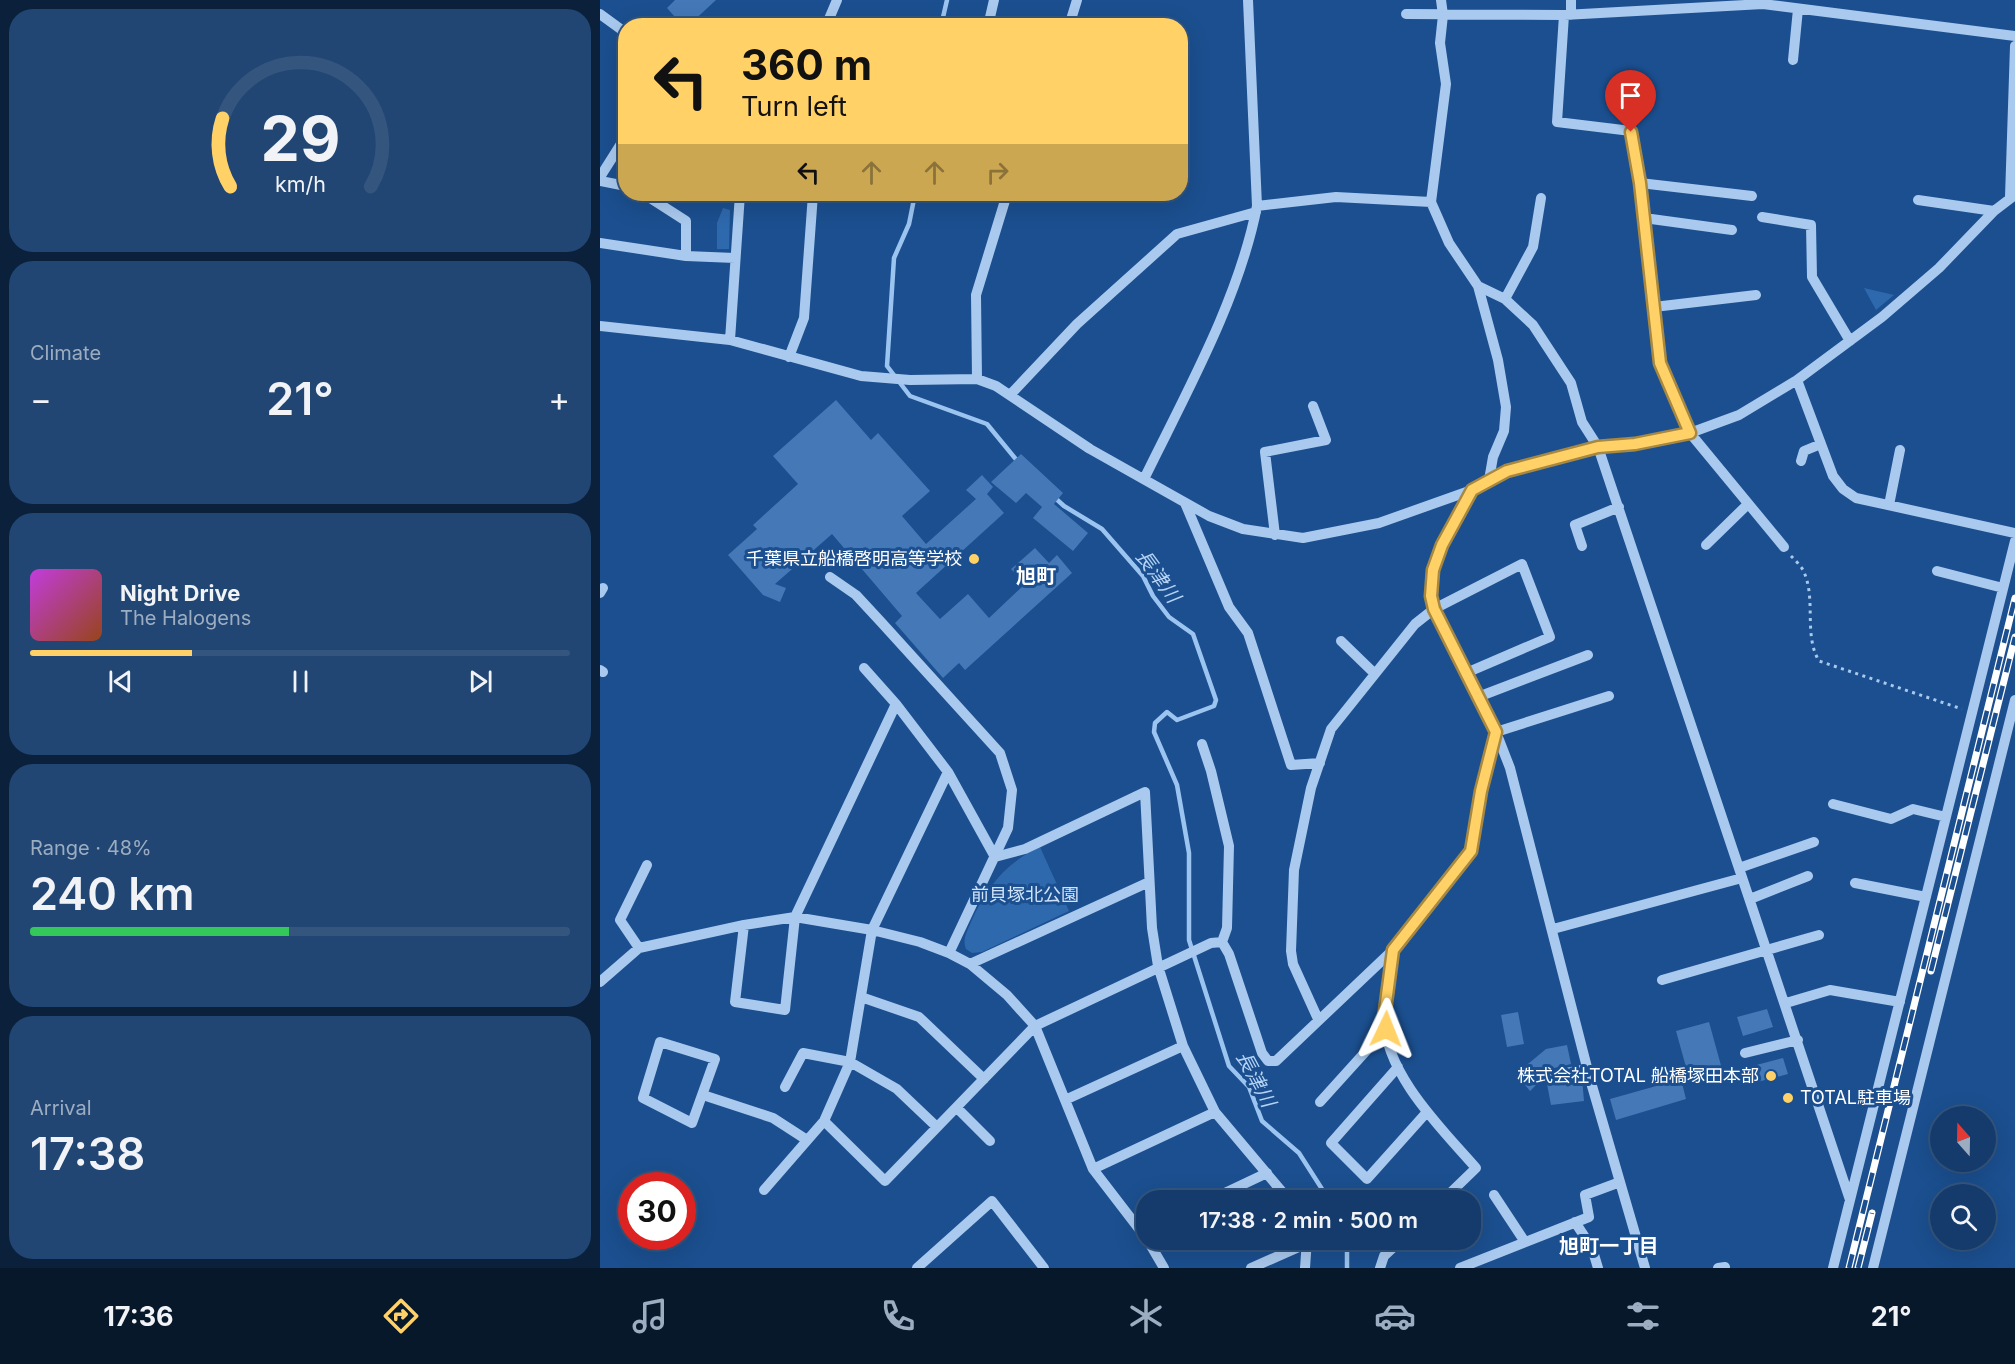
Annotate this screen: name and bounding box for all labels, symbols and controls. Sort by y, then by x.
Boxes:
text: 360 m [741,39,872,90]
icon: left [642,42,720,120]
pin [1605,70,1656,132]
icon: arrive [1614,79,1647,112]
text: Turn left [741,90,847,123]
text: 29 [260,102,340,177]
icon: left [792,156,825,189]
icon: ahead [855,156,888,189]
icon: ahead [918,156,951,189]
icon: right [981,156,1014,189]
text: km/h [275,172,325,198]
text: Climate [30,341,101,365]
text: 21° [266,371,334,426]
text: − [30,379,52,419]
text: + [548,379,570,419]
water label: 長津川 [1131,545,1187,609]
place label: 千葉県立船橋啓明高等学校 [746,548,962,569]
marker: 千葉県立船橋啓明高等学校 [967,552,981,566]
district label: 旭町 [1016,564,1056,588]
text: Night Drive [120,580,240,606]
text: The Halogens [120,606,251,630]
icon: previous [104,665,137,698]
icon: pause [284,665,317,698]
icon: next [464,665,497,698]
text: Range · 48% [30,836,152,860]
text: 240 km [30,866,194,921]
park label: 前貝塚北公園 [971,884,1079,905]
position arrow [1354,997,1418,1061]
water label: 長津川 [1231,1047,1282,1113]
place label: 株式会社TOTAL 船橋塚田本部 [1517,1065,1759,1086]
marker: 株式会社TOTAL 船橋塚田本部 [1764,1069,1778,1083]
place label: TOTAL駐車場 [1800,1087,1911,1108]
marker: TOTAL駐車場 [1781,1091,1795,1105]
text: Arrival [30,1096,92,1120]
north arrow [1930,1106,1996,1172]
map controls [1930,1106,1996,1250]
text: 17:38 [30,1126,145,1181]
speed limit sign: 30 [618,1172,696,1250]
button: search [1930,1184,1996,1250]
text: 17:38 · 2 min · 500 m [1199,1207,1418,1233]
district label: 旭町一丁目 [1559,1234,1659,1258]
icon: directions [380,1295,422,1337]
icon: music [629,1295,671,1337]
icon: phone [877,1295,919,1337]
icon: climate [1125,1295,1167,1337]
icon: car [1374,1295,1416,1337]
icon: filters [1622,1295,1664,1337]
text: 17:36 [103,1300,174,1333]
text: 21° [1871,1300,1912,1333]

